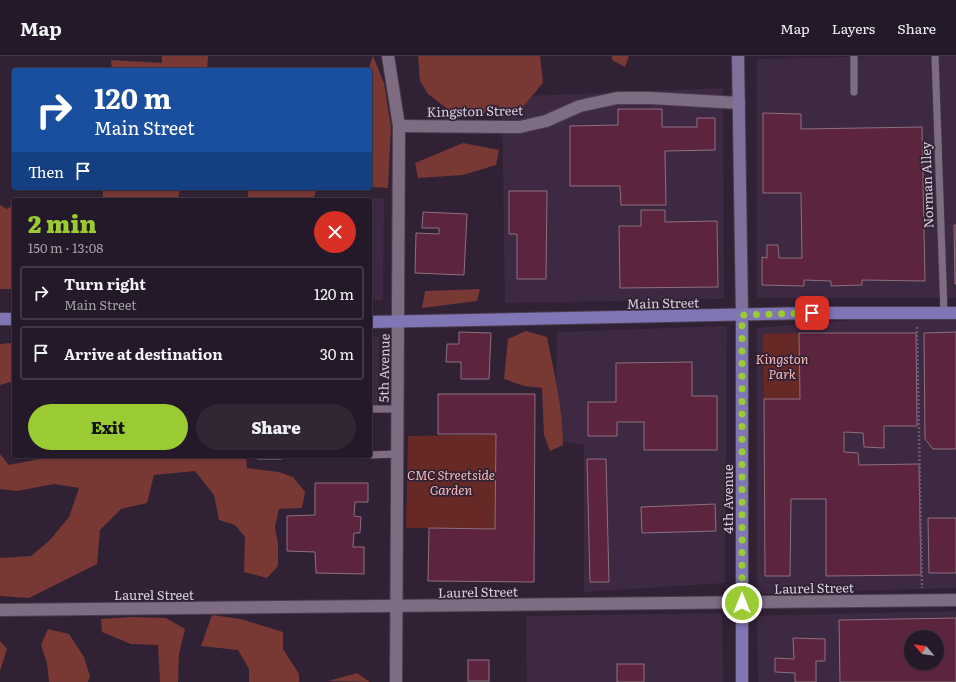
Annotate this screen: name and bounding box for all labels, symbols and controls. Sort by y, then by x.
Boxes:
text: Map [20,14,62,42]
text: Map [780,18,810,38]
text: Layers [832,18,875,38]
text: Share [897,18,936,38]
text: 120 m [94,76,171,118]
icon: right [28,84,80,136]
street label: Kingston Street [427,100,524,121]
text: Main Street [94,114,194,141]
street label: Norman Alley [915,141,938,229]
text: Then [28,160,64,183]
icon: arrive [72,160,94,182]
text: 2 min [28,205,97,240]
button: close [314,211,356,253]
text: 150 m · 13:08 [28,238,104,257]
text: Turn right [64,272,146,295]
icon: right [30,282,52,304]
text: 120 m [314,282,354,305]
street label: Main Street [627,292,700,313]
text: Main Street [64,295,137,314]
pin [795,296,829,330]
icon: arrive [801,302,823,324]
street label: 5th Avenue [373,333,394,403]
icon: arrive [30,342,52,364]
text: Arrive at destination [64,342,223,365]
text: 30 m [320,342,354,365]
park label: Kingston Park [756,349,809,383]
button: Exit [28,404,188,450]
button: Share [196,404,356,450]
street label: 4th Avenue [718,464,737,534]
park label: CMC Streetside Garden [407,465,495,499]
street label: Laurel Street [774,577,855,598]
street label: Laurel Street [438,581,519,602]
position arrow [721,582,763,624]
street label: Laurel Street [114,585,195,604]
north arrow [904,630,944,670]
map controls [904,630,944,670]

